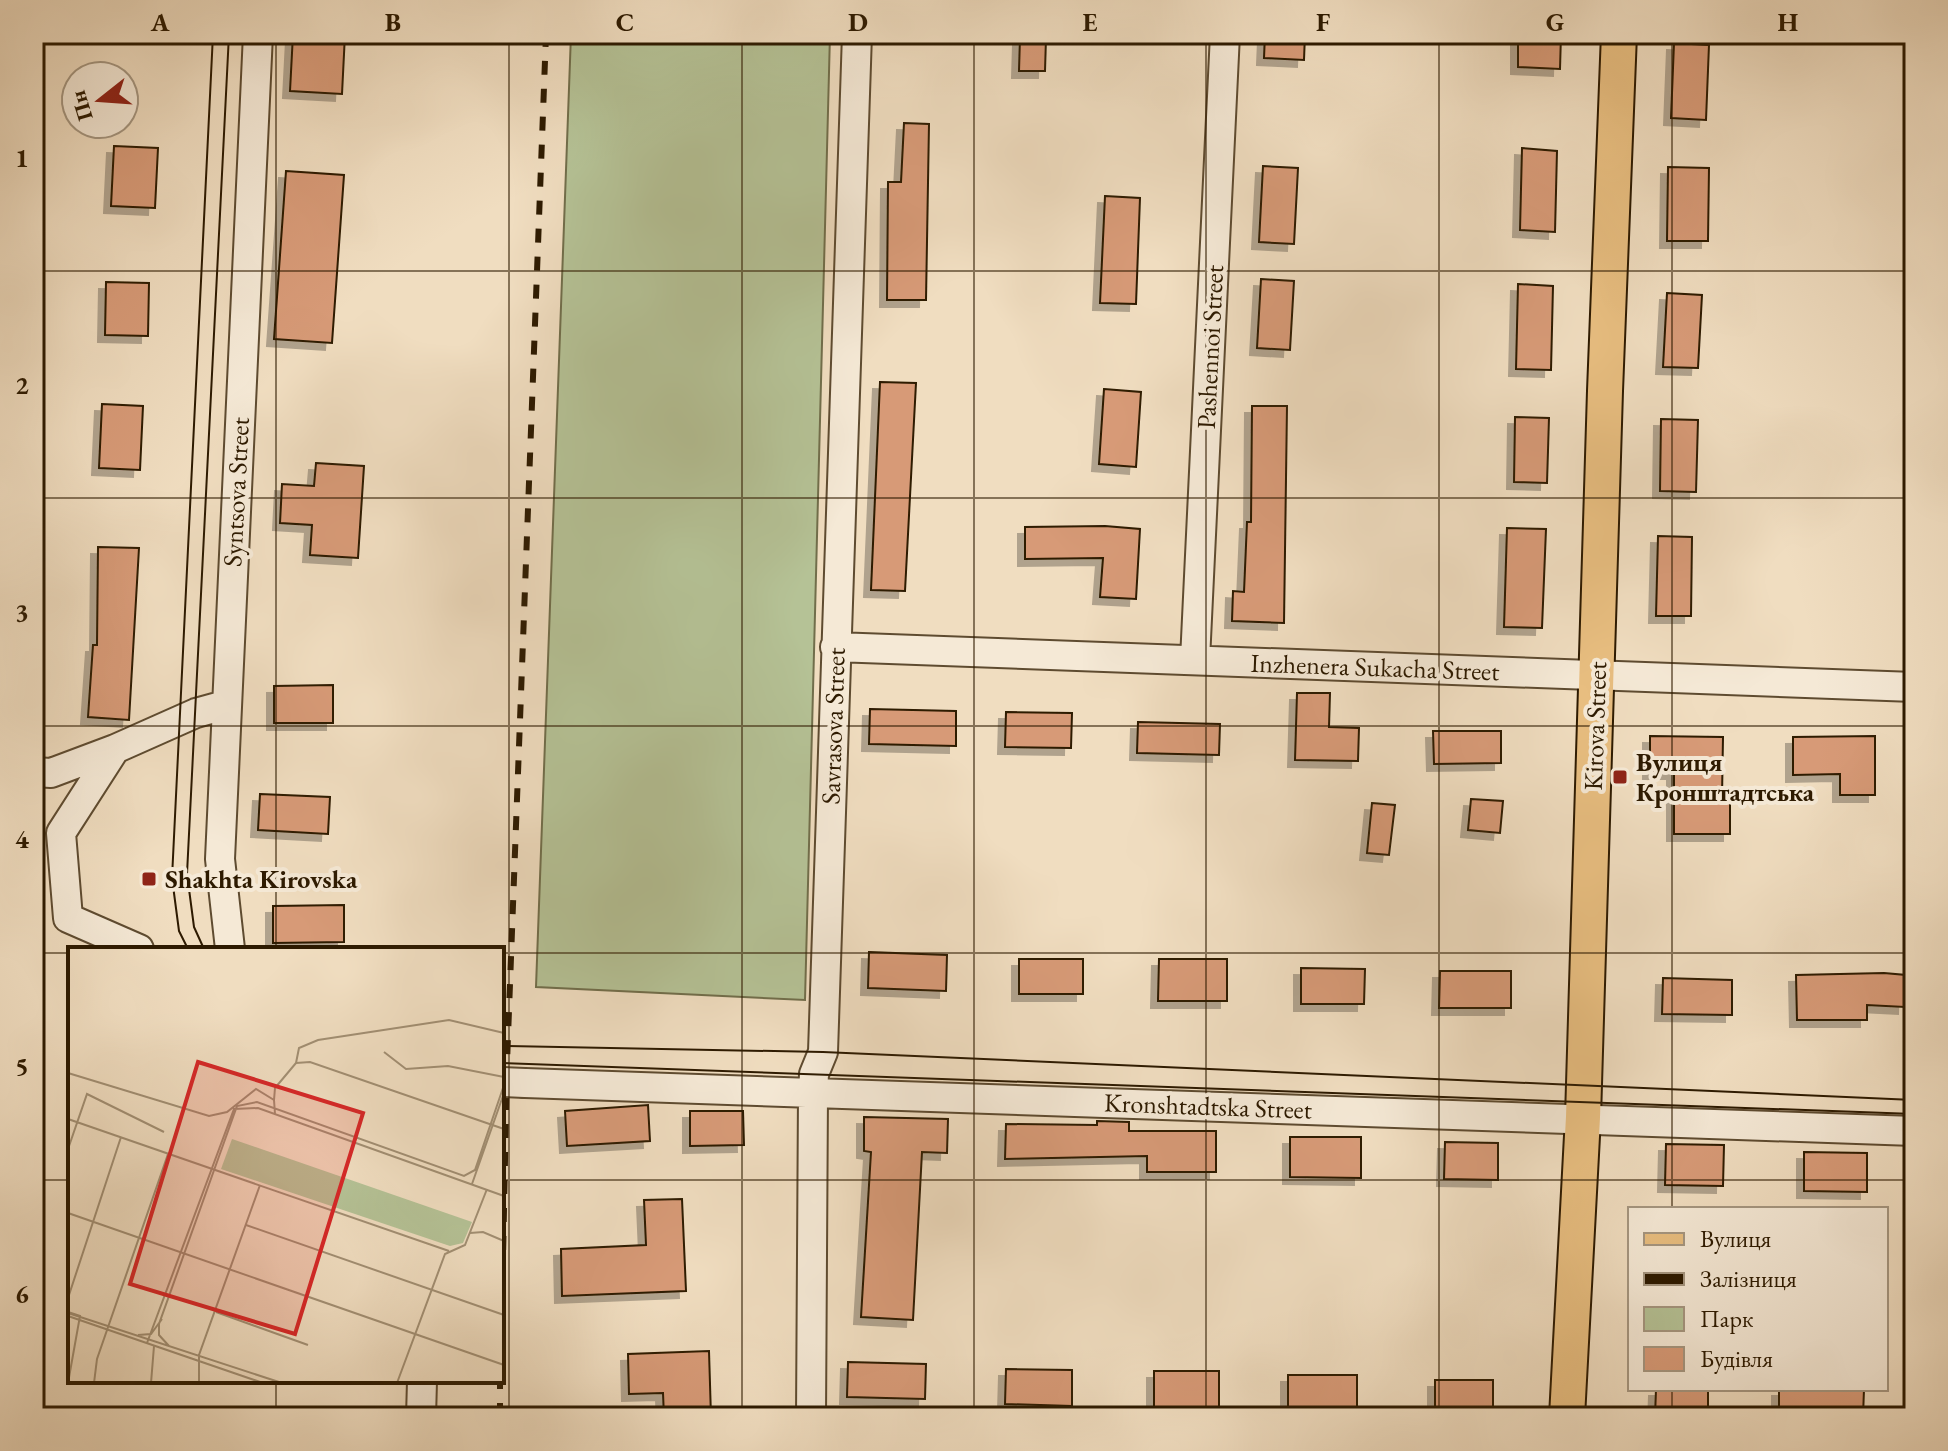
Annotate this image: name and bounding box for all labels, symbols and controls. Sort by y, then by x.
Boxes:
text: A [150,5,170,39]
text: B [385,5,401,39]
text: C [616,5,634,39]
text: D [848,5,868,39]
text: E [1083,5,1098,39]
text: F [1316,5,1330,39]
text: G [1546,5,1565,39]
text: H [1778,5,1799,39]
north arrow [60,60,140,140]
text: Пн [63,87,100,124]
text: 1 [15,141,29,175]
street label: Pashennoi Street [1189,264,1231,430]
text: 2 [15,368,29,402]
street label: Syntsova Street [215,416,257,568]
text: 3 [15,595,29,629]
street label: Inzhenera Sukacha Street [1250,646,1500,688]
street label: Savrasova Street [813,647,853,805]
street label: Kirova Street [1576,661,1614,791]
place label: Вулиця Кронштадтська [1636,745,1815,809]
marker: Вулиця Кронштадтська [1611,768,1629,786]
text: 4 [15,822,29,856]
place label: Shakhta Kirovska [165,862,358,896]
marker: Shakhta Kirovska [140,870,158,888]
inset map [68,947,504,1383]
text: 5 [15,1049,29,1083]
street label: Kronshtadtska Street [1104,1085,1312,1127]
legend [1628,1207,1888,1391]
text: Вулиця [1700,1223,1772,1254]
text: Залізниця [1700,1263,1797,1294]
text: 6 [15,1277,29,1311]
text: Парк [1700,1303,1754,1334]
text: Будівля [1700,1343,1773,1374]

